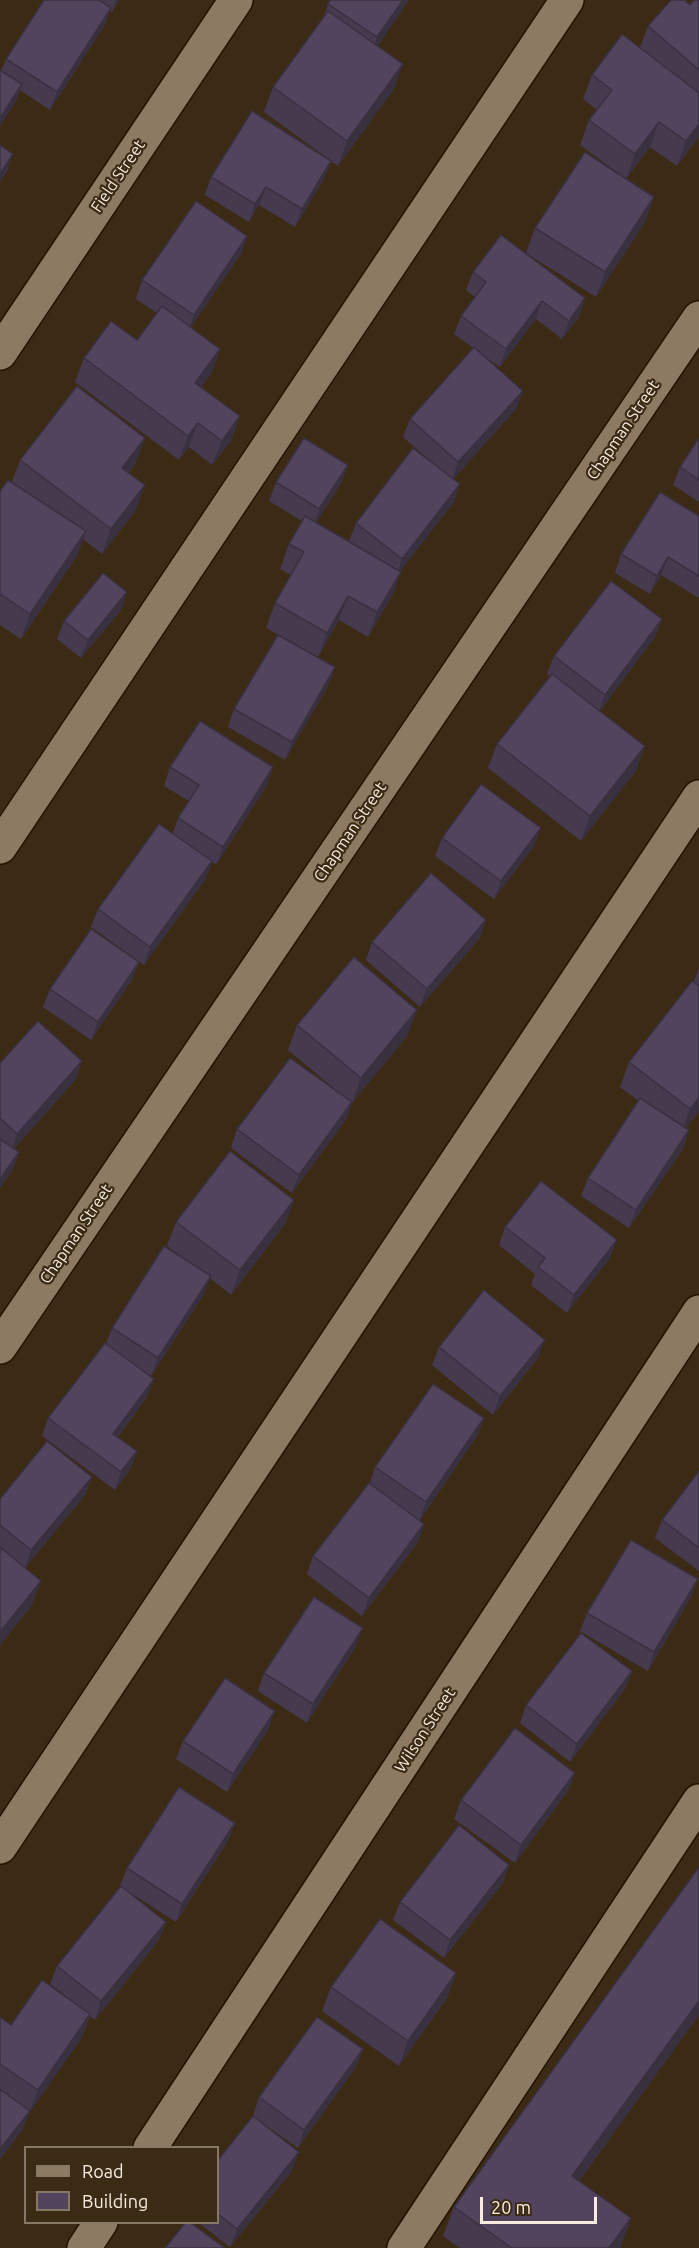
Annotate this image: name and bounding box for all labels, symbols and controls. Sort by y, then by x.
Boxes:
street label: Field Street [87,136,149,216]
street label: Chapman Street [583,377,663,483]
street label: Chapman Street [310,779,390,885]
street label: Chapman Street [36,1181,116,1287]
street label: Wilson Street [391,1684,459,1776]
legend [24,2146,219,2224]
text: Road [82,2161,124,2181]
scale bar [483,2185,600,2223]
text: Building [82,2191,148,2211]
text: 20 m [491,2197,531,2217]

